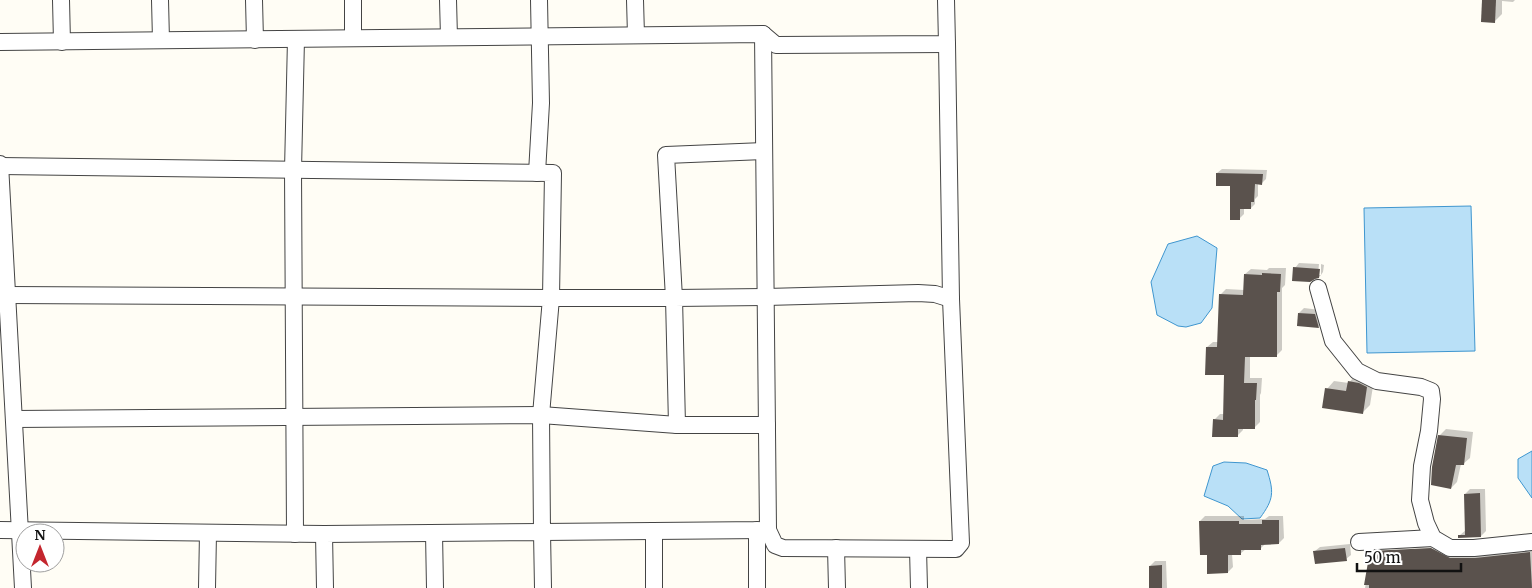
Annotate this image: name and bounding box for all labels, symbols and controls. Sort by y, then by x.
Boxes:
north arrow [15,523,65,573]
text: N [34,526,46,544]
scale bar [1357,540,1461,572]
text: 50 m [1364,548,1401,567]

